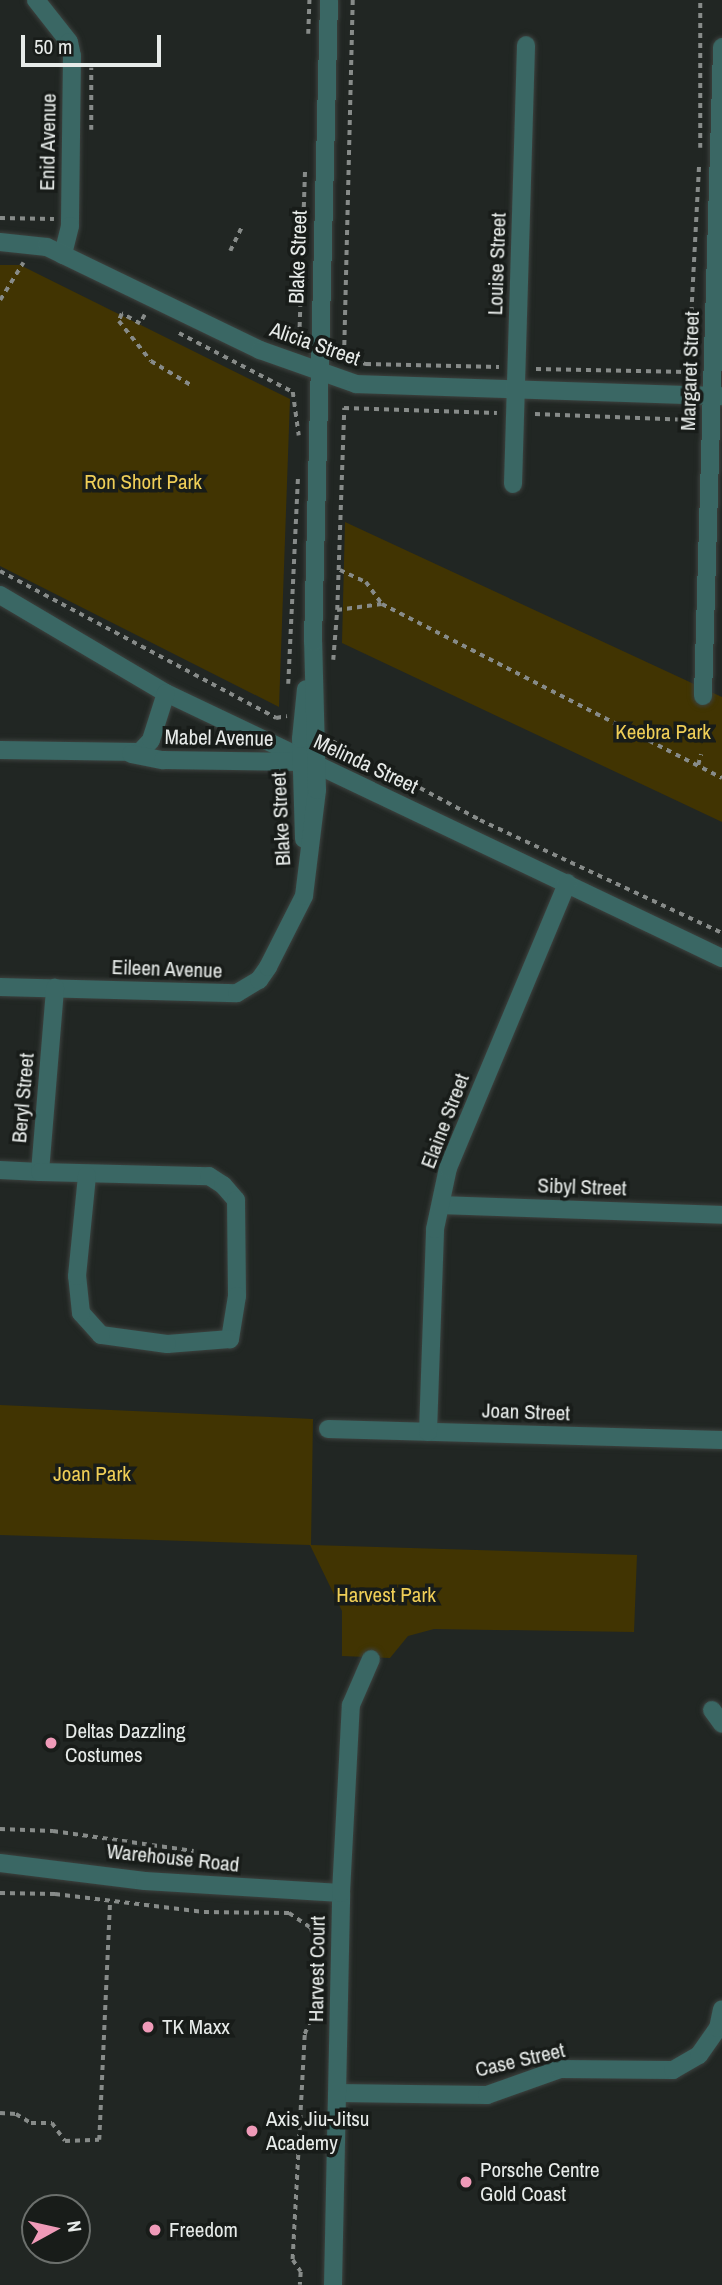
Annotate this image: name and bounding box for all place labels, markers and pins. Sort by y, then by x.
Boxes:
place label: Deltas Dazzling Costumes [65,1718,186,1768]
marker: Deltas Dazzling Costumes [43,1735,59,1751]
place label: TK Maxx [162,2014,230,2040]
marker: TK Maxx [140,2019,156,2035]
place label: Axis Jiu-Jitsu Academy [266,2106,369,2156]
marker: Axis Jiu-Jitsu Academy [244,2123,260,2139]
place label: Porsche Centre Gold Coast [480,2157,600,2207]
marker: Porsche Centre Gold Coast [458,2174,474,2190]
place label: Freedom [169,2217,238,2243]
marker: Freedom [147,2222,163,2238]

